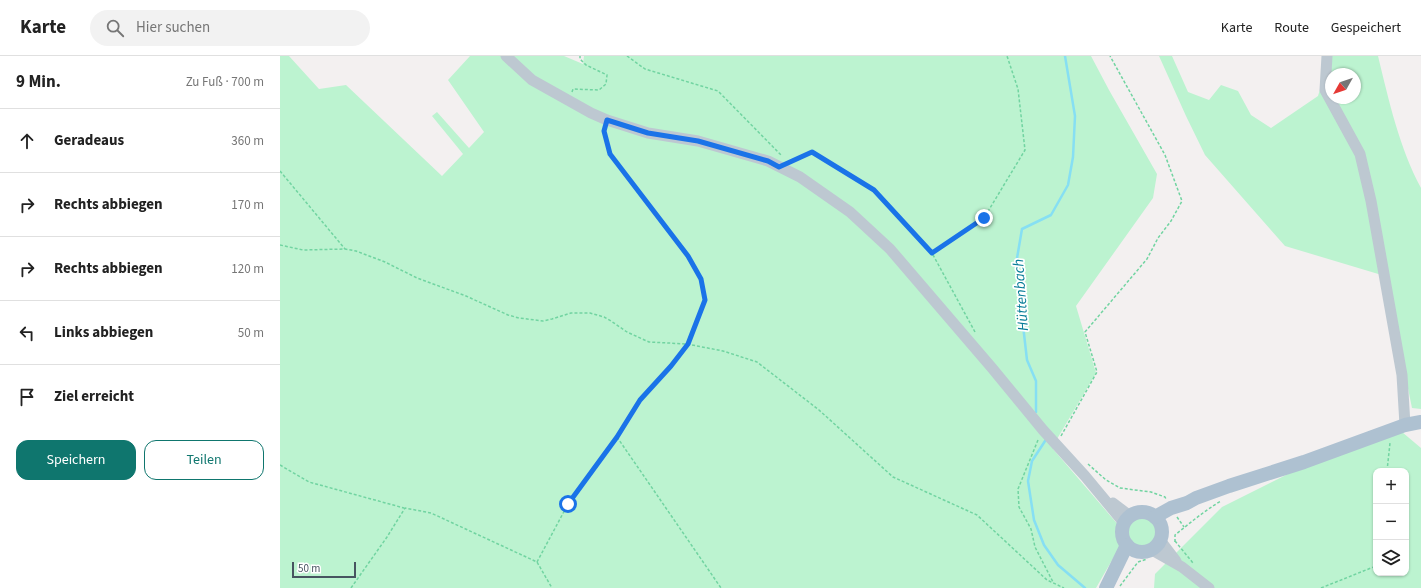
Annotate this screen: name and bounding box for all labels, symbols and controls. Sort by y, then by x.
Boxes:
search box [90,10,370,46]
text: Karte [20,14,66,41]
icon: search [104,17,126,39]
text: Hier suchen [136,17,210,38]
text: Karte [1221,18,1252,38]
text: Route [1274,18,1309,38]
text: Gespeichert [1331,18,1401,38]
north arrow [1325,68,1361,104]
text: 9 Min. [16,70,61,94]
text: Zu Fuß · 700 m [186,73,264,91]
icon: ahead [16,130,38,152]
text: Geradeaus [54,130,124,151]
text: 360 m [231,132,264,150]
icon: right [16,194,38,216]
text: Rechts abbiegen [54,194,163,215]
text: 170 m [231,196,264,214]
route end [975,209,993,227]
icon: right [16,258,38,280]
text: Rechts abbiegen [54,258,163,279]
water label: Hüttenbach [1008,258,1034,332]
text: 120 m [231,260,264,278]
icon: left [16,322,38,344]
text: Links abbiegen [54,322,153,343]
text: 50 m [238,324,264,342]
icon: arrive [16,386,38,408]
text: Ziel erreicht [54,386,134,407]
button: Speichern [16,440,136,480]
button: Teilen [144,440,264,480]
map controls [1373,468,1409,576]
button: + [1373,468,1409,504]
route start [559,495,577,513]
button: − [1373,504,1409,540]
button: layers [1373,540,1409,576]
scale bar [292,560,356,579]
text: 50 m [298,561,320,576]

